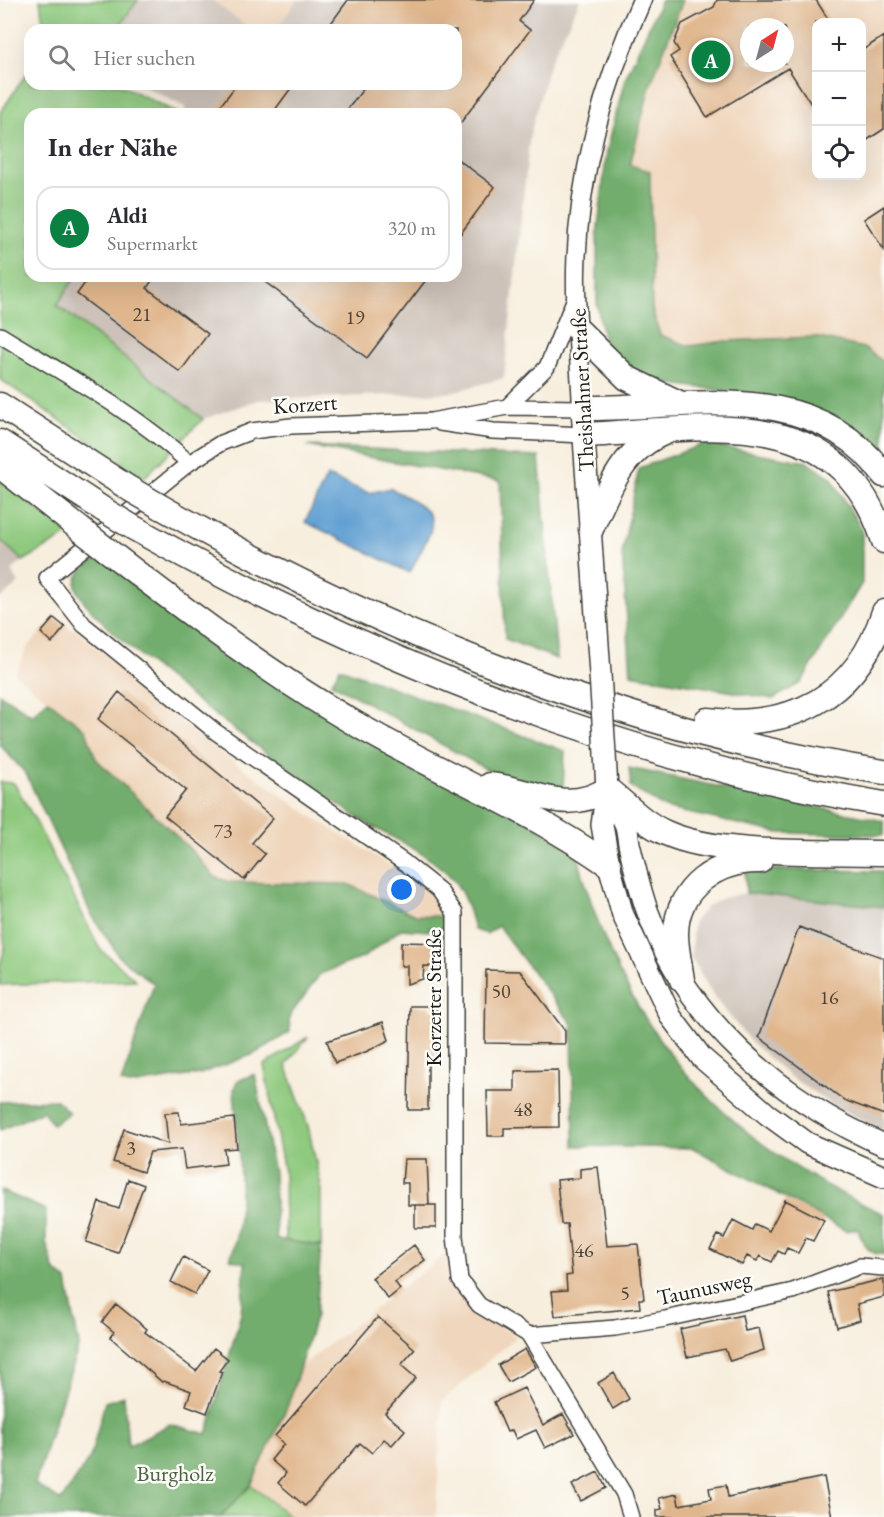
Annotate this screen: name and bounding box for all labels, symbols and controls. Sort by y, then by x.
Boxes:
north arrow [740,18,794,72]
map controls [812,18,866,180]
button: + [812,18,866,72]
search box [24,24,462,90]
pin: A [692,38,730,82]
icon: search [45,41,78,74]
text: Hier suchen [93,43,196,72]
button: − [812,72,866,126]
button: locate [812,126,866,180]
text: In der Nähe [48,130,177,164]
text: Aldi [107,201,147,230]
text: A [62,215,77,241]
text: 320 m [388,215,436,241]
text: Supermarkt [107,230,198,256]
house number: 21 [132,301,152,327]
house number: 19 [345,304,365,330]
street label: Theishahner Straße [563,307,601,472]
street label: Korzert [272,387,338,421]
house number: 73 [213,818,233,844]
your location [387,875,416,904]
street label: Korzerter Straße [419,929,448,1067]
house number: 50 [491,978,511,1004]
house number: 16 [819,984,839,1010]
house number: 48 [513,1096,533,1122]
house number: 3 [126,1135,136,1161]
house number: 46 [574,1237,594,1263]
street label: Taunusweg [654,1264,754,1312]
house number: 5 [620,1280,630,1306]
park label: Burgholz [137,1459,214,1488]

